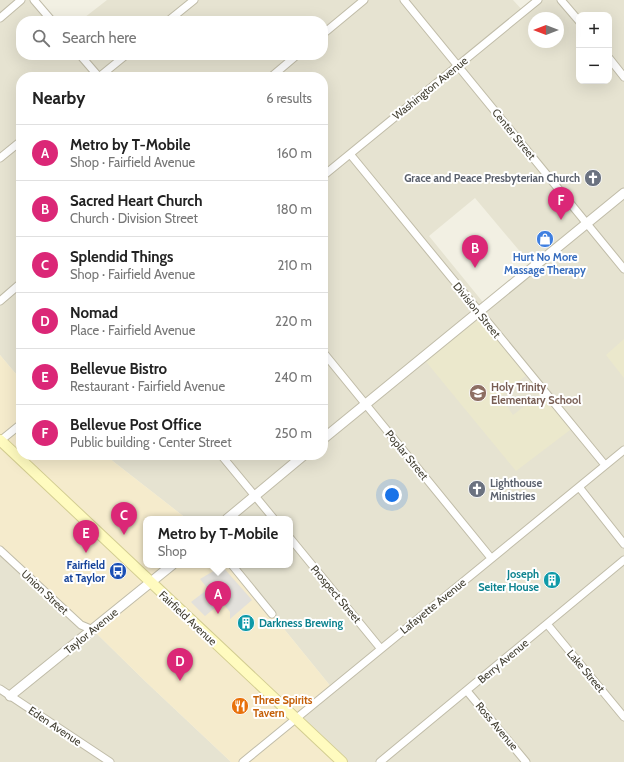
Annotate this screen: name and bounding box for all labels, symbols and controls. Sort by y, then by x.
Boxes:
north arrow [528,12,564,48]
map controls [576,12,612,84]
button: + [576,12,612,48]
search box [16,16,328,60]
icon: search [30,27,52,49]
text: Search here [62,29,137,47]
button: − [576,48,612,84]
street label: Washington Avenue [389,53,471,123]
text: Nearby [32,88,85,108]
text: 6 results [266,90,312,106]
street label: Center Street [489,106,539,163]
text: Metro by T-Mobile [70,136,190,154]
text: A [41,145,49,161]
text: 160 m [277,145,312,161]
text: Shop · Fairfield Avenue [70,154,195,170]
church icon: Grace and Peace Presbyterian Church [583,168,603,188]
place label: Grace and Peace Presbyterian Church [404,171,580,185]
pin: F [548,187,574,220]
text: Sacred Heart Church [70,192,202,210]
text: B [41,201,49,217]
text: 180 m [276,201,312,217]
text: Church · Division Street [70,210,198,226]
shop icon: Hurt No More Massage Therapy [535,229,555,249]
pin: B [462,235,488,268]
text: Splendid Things [70,248,173,266]
place label: Hurt No More Massage Therapy [504,250,586,277]
text: C [41,257,49,273]
text: 210 m [278,257,312,273]
text: Shop · Fairfield Avenue [70,266,195,282]
street label: Division Street [450,279,504,341]
text: Nomad [70,304,118,322]
text: D [40,313,50,329]
text: 220 m [275,313,312,329]
text: Place · Fairfield Avenue [70,322,195,338]
text: Bellevue Bistro [70,360,167,378]
text: E [41,369,49,385]
text: 240 m [274,369,312,385]
text: Restaurant · Fairfield Avenue [70,378,225,394]
place label: Holy Trinity Elementary School [491,380,581,407]
school or university icon: Holy Trinity Elementary School [468,383,488,403]
text: Bellevue Post Office [70,416,201,434]
text: F [42,425,48,441]
text: 250 m [275,425,312,441]
street label: Poplar Street [383,427,432,483]
text: Public building · Center Street [70,434,232,450]
place label: Lighthouse Ministries [490,476,542,503]
church icon: Lighthouse Ministries [467,479,487,499]
your location [382,485,402,505]
pin: C [111,502,137,535]
popup [143,516,293,568]
pin: E [73,520,99,553]
text: Metro by T-Mobile [158,525,278,543]
text: Shop [158,543,187,559]
place label: Fairfield at Taylor [64,558,105,585]
bus stop icon: Fairfield at Taylor [108,561,128,581]
street label: Prospect Street [308,562,364,626]
street label: Union Street [19,567,72,618]
place label: Joseph Seiter House [478,567,539,594]
building icon: Joseph Seiter House [542,570,562,590]
street label: Lafayette Avenue [397,575,469,637]
pin: A [205,581,231,614]
street label: Fairfield Avenue [157,588,219,648]
street label: Taylor Avenue [61,605,121,657]
building icon: Darkness Brewing [236,613,256,633]
place label: Darkness Brewing [259,616,343,630]
street label: Berry Avenue [475,635,532,686]
street label: Lake Street [564,647,608,696]
pin: D [167,648,193,681]
place label: Three Spirits Tavern [253,693,313,720]
restaurant icon: Three Spirits Tavern [230,696,250,716]
street label: Ross Avenue [473,699,522,753]
street label: Eden Avenue [26,703,85,749]

